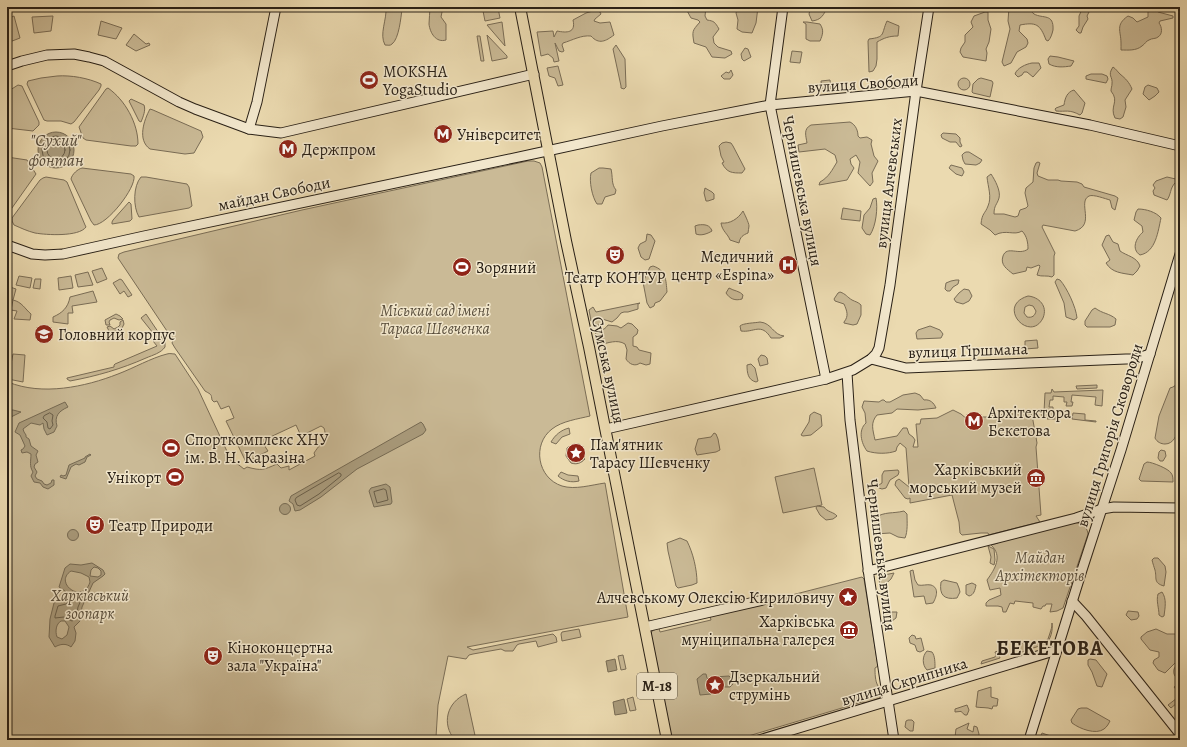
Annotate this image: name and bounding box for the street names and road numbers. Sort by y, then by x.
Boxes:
street label: вулиця Свободи [807,69,919,99]
street label: Чернишевська вулиця [777,114,827,269]
street label: вулиця Алчевських [870,116,908,250]
street label: майдан Свободи [216,171,332,217]
street label: Сумська вулиця [586,315,630,426]
street label: вулиця Гіршмана [908,338,1029,364]
street label: вулиця Григорія Сковороди [1072,341,1148,530]
street label: Чернишевська вулиця [861,478,901,633]
street label: вулиця Скрипника [838,652,971,712]
road number: М-18 [637,673,677,699]

